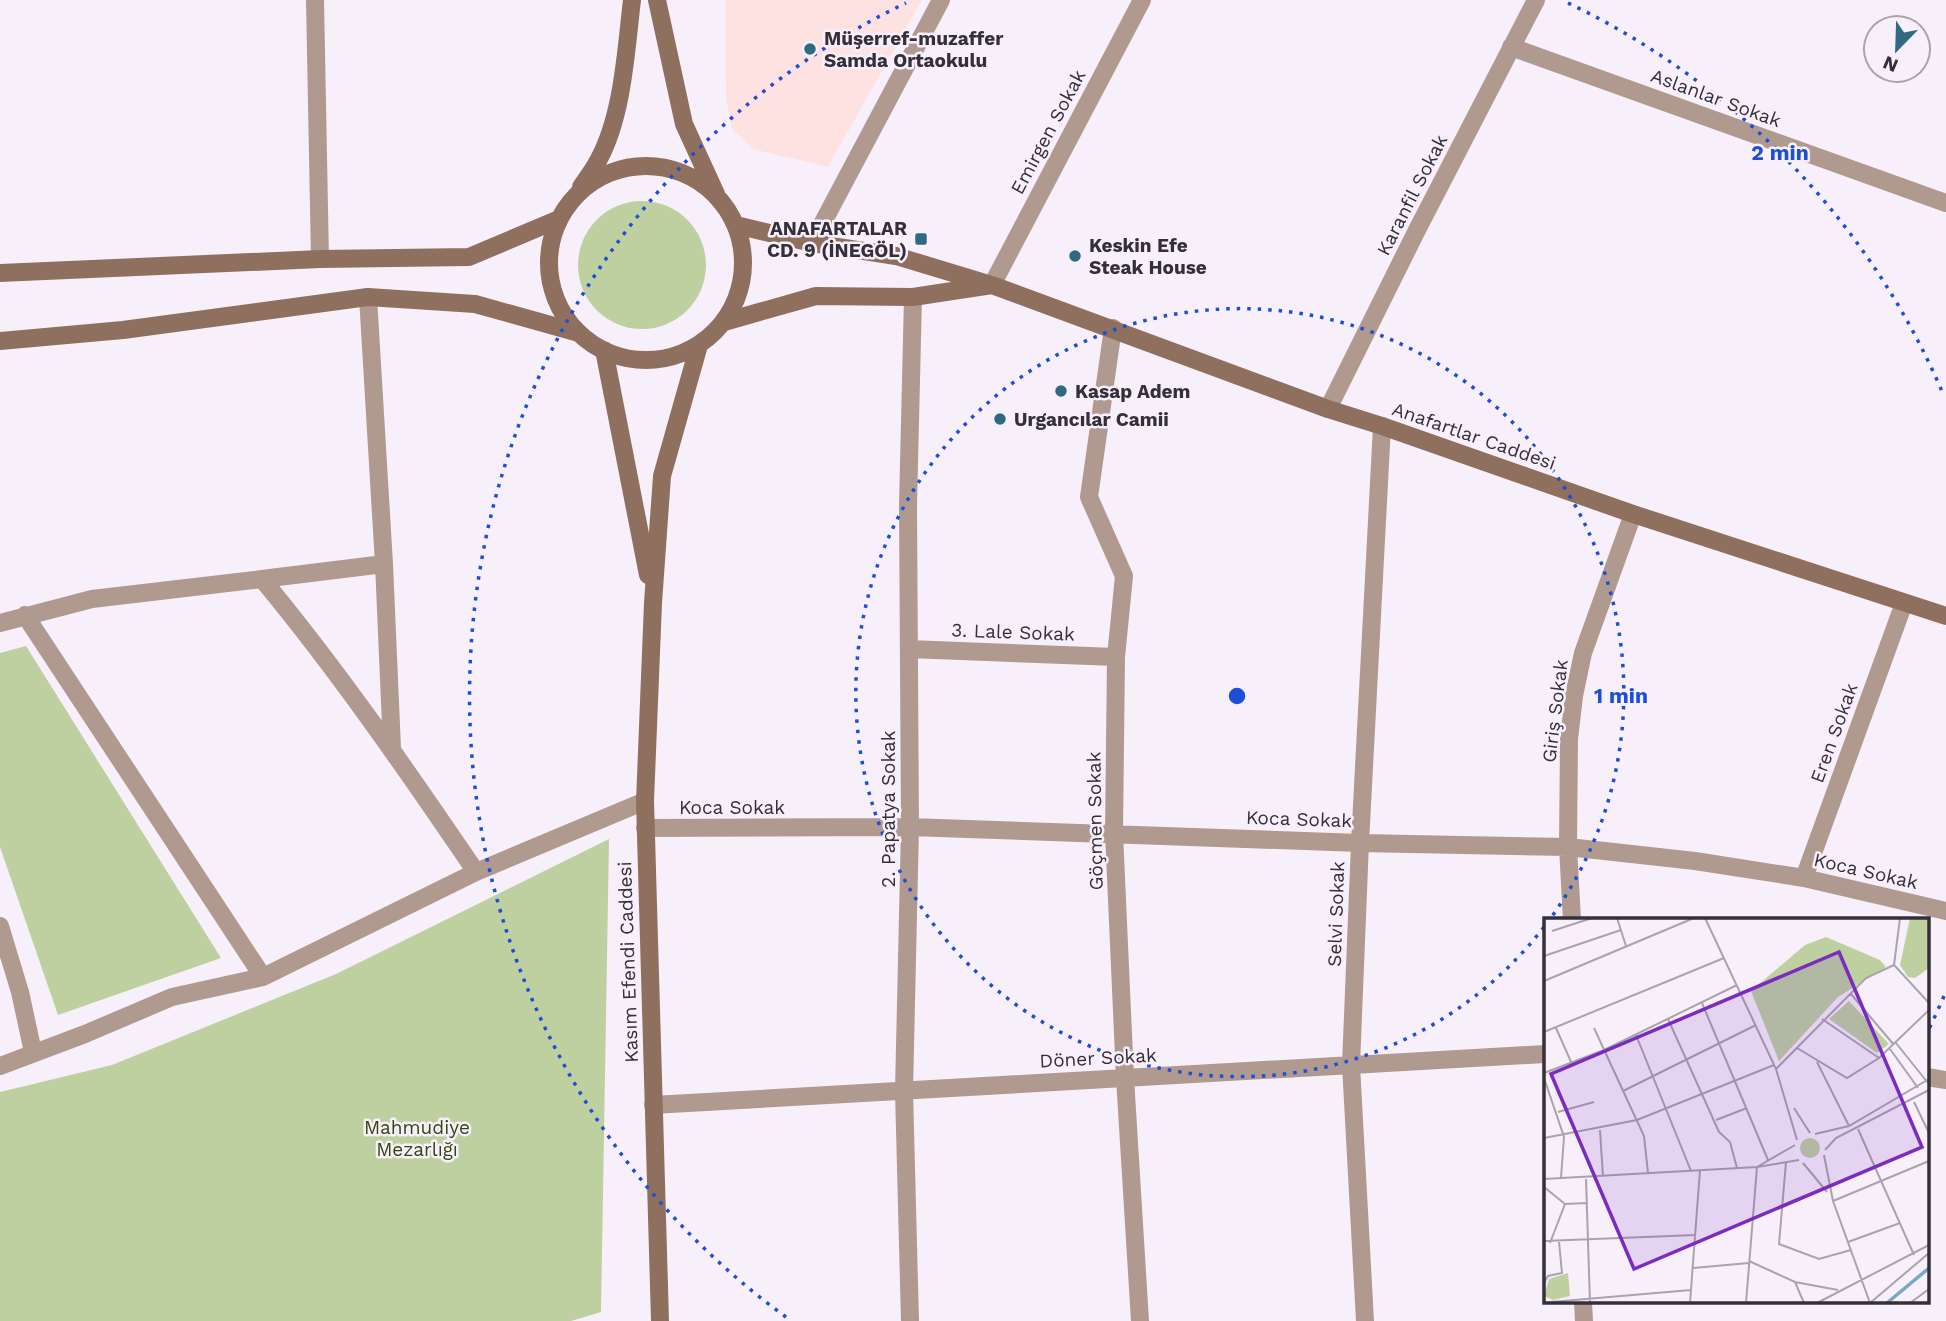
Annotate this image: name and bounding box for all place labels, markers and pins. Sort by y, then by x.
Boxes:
place label: Müşerref-muzaffer Samda Ortaokulu [824,27,1004,72]
marker: Müşerref-muzaffer Samda Ortaokulu [802,41,818,57]
place label: ANAFARTALAR CD. 9 (İNEGÖL) [767,217,907,262]
marker: ANAFARTALAR CD. 9 (İNEGÖL) [913,231,929,247]
place label: Keskin Efe Steak House [1089,234,1207,279]
marker: Keskin Efe Steak House [1067,248,1083,264]
place label: Kasap Adem [1075,380,1191,403]
marker: Kasap Adem [1053,383,1069,399]
place label: Urgancılar Camii [1014,408,1169,431]
marker: Urgancılar Camii [992,411,1008,427]
centre of rings [1225,684,1249,708]

